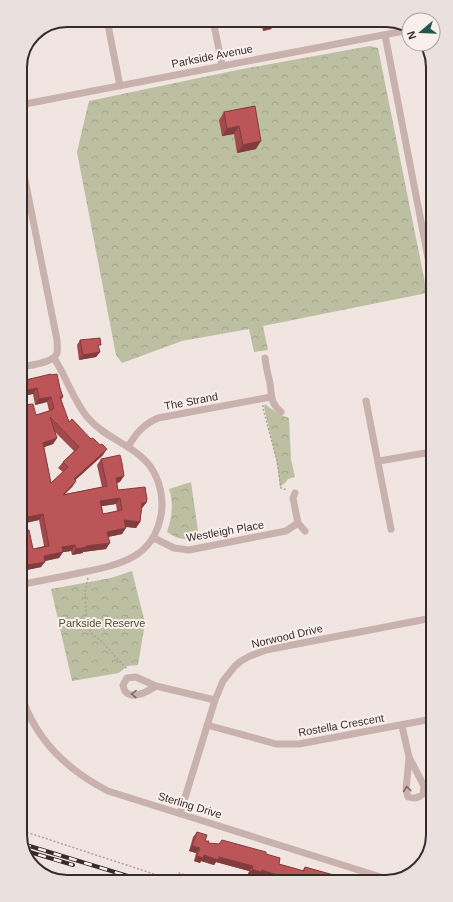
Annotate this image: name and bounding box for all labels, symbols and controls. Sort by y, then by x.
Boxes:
north arrow [401,12,441,52]
text: N [405,29,419,41]
street label: Parkside Avenue [170,42,254,70]
street label: The Strand [163,390,219,412]
street label: Westleigh Place [185,518,265,544]
park label: Parkside Reserve [59,617,145,629]
street label: Norwood Drive [250,622,324,650]
one-way arrow [130,689,137,698]
street label: Rostella Crescent [297,712,385,738]
one-way arrow [403,786,412,792]
street label: Sterling Drive [157,790,223,820]

